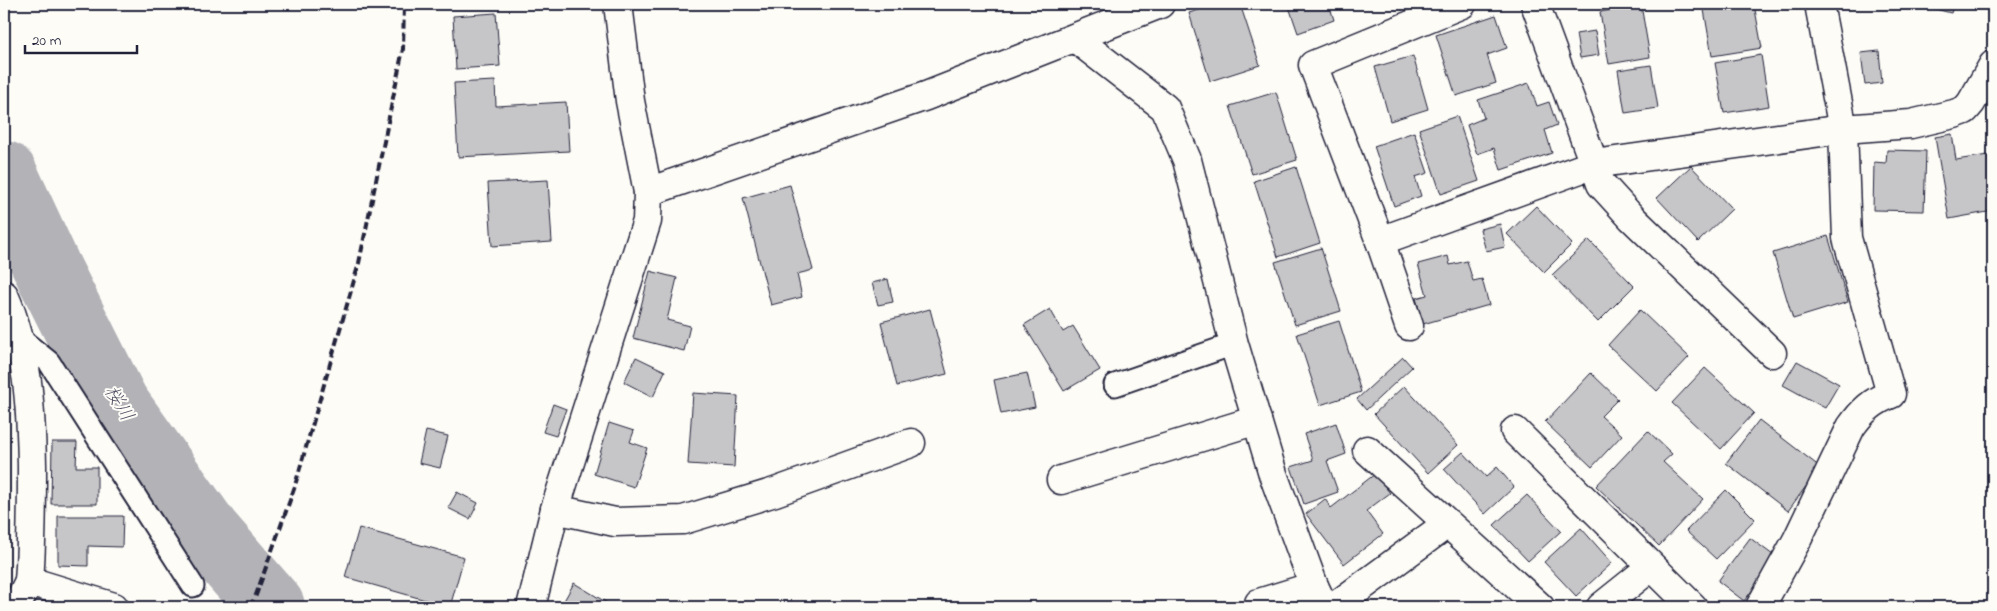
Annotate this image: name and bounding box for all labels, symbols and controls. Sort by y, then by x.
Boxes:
scale bar [25,22,138,54]
text: 20 m [32,30,62,52]
water label: 桜川 [97,381,139,427]

